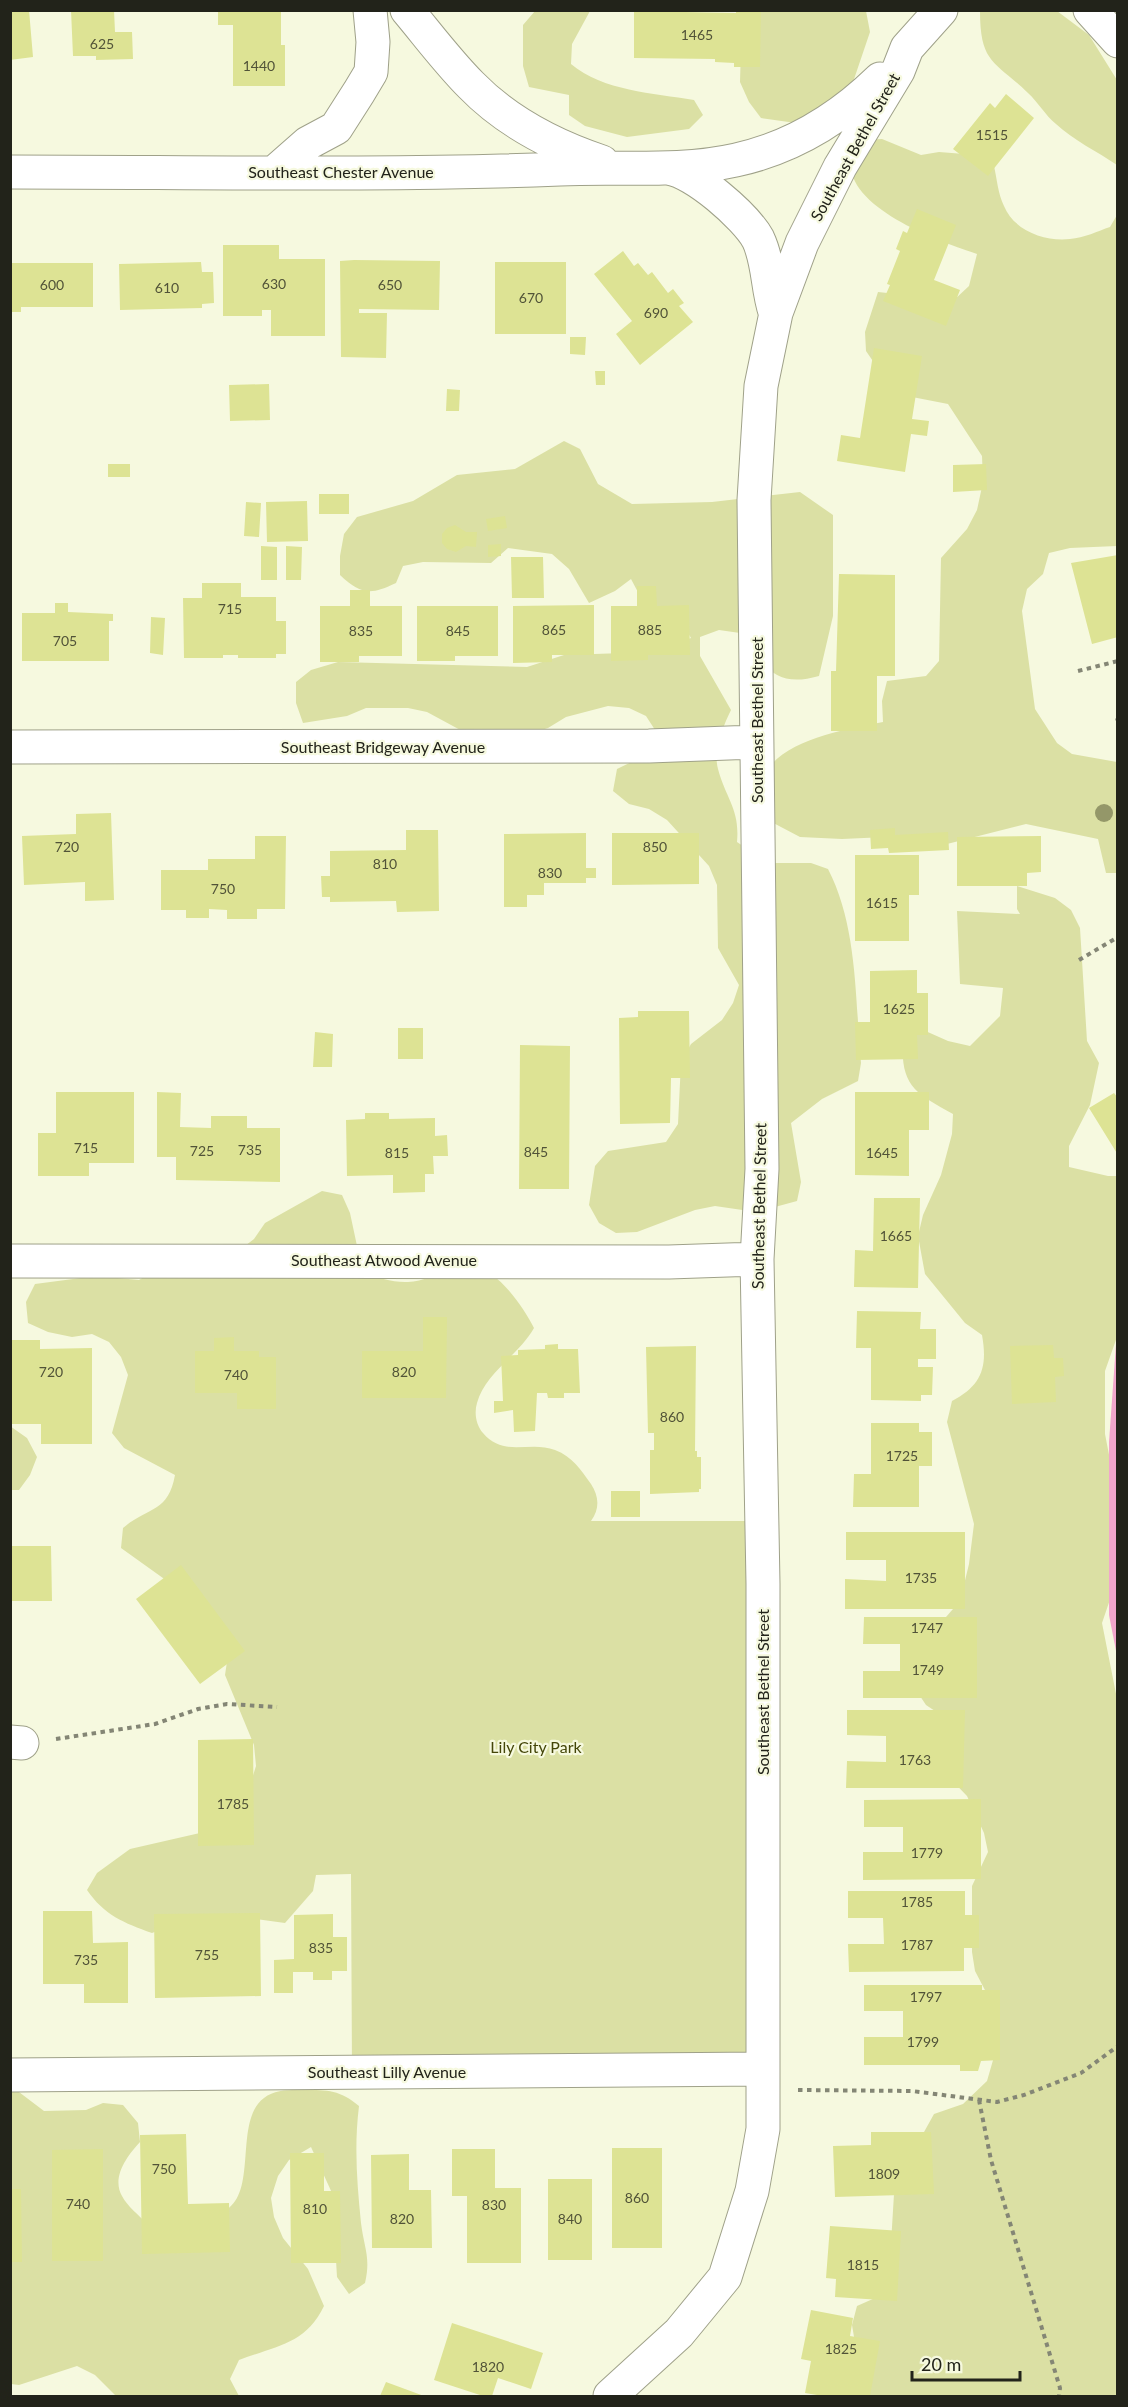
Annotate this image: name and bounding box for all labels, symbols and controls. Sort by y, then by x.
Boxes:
house number: 1465 [681,26,713,43]
house number: 625 [90,35,114,52]
house number: 1440 [243,57,275,74]
street label: Southeast Bethel Street [806,69,903,224]
house number: 1515 [976,126,1008,143]
street label: Southeast Chester Avenue [248,162,434,181]
house number: 630 [262,275,286,292]
house number: 600 [40,276,64,293]
house number: 650 [378,276,402,293]
house number: 610 [155,279,179,296]
house number: 670 [519,289,543,306]
house number: 690 [644,304,668,321]
house number: 715 [218,600,242,617]
house number: 865 [542,621,566,638]
house number: 885 [638,621,662,638]
house number: 835 [349,622,373,639]
house number: 845 [446,622,470,639]
house number: 705 [53,632,77,649]
street label: Southeast Bethel Street [747,637,766,803]
street label: Southeast Bridgeway Avenue [281,737,485,756]
house number: 720 [55,838,79,855]
house number: 850 [643,838,667,855]
house number: 810 [373,855,397,872]
house number: 830 [538,864,562,881]
house number: 750 [211,880,235,897]
house number: 1615 [866,894,898,911]
house number: 1625 [883,1000,915,1017]
street label: Southeast Bethel Street [748,1122,769,1289]
house number: 715 [74,1139,98,1156]
house number: 735 [238,1141,262,1158]
house number: 725 [190,1142,214,1159]
house number: 845 [524,1143,548,1160]
house number: 815 [385,1144,409,1161]
house number: 1645 [866,1144,898,1161]
house number: 1665 [880,1227,912,1244]
street label: Southeast Atwood Avenue [291,1250,477,1269]
house number: 720 [39,1363,63,1380]
house number: 820 [392,1363,416,1380]
house number: 740 [224,1366,248,1383]
house number: 860 [660,1408,684,1425]
house number: 1725 [886,1447,918,1464]
house number: 1735 [905,1569,937,1586]
street label: Southeast Bethel Street [753,1609,772,1775]
house number: 1747 [911,1619,943,1636]
house number: 1749 [912,1661,944,1678]
park label: Lily City Park [490,1737,582,1756]
house number: 1763 [899,1751,931,1768]
house number: 1785 [217,1795,249,1812]
house number: 1779 [911,1844,943,1861]
house number: 1785 [901,1893,933,1910]
house number: 1787 [901,1936,933,1953]
house number: 835 [309,1939,333,1956]
house number: 755 [195,1946,219,1963]
house number: 735 [74,1951,98,1968]
house number: 1797 [910,1988,942,2005]
house number: 1799 [907,2033,939,2050]
street label: Southeast Lilly Avenue [308,2062,466,2081]
house number: 750 [152,2160,176,2177]
house number: 1809 [868,2165,900,2182]
house number: 860 [625,2189,649,2206]
house number: 740 [66,2195,90,2212]
house number: 830 [482,2196,506,2213]
house number: 810 [303,2200,327,2217]
house number: 820 [390,2210,414,2227]
house number: 840 [558,2210,582,2227]
house number: 1815 [847,2256,879,2273]
house number: 1825 [825,2340,857,2357]
scale bar [912,2344,1020,2382]
text: 20 m [921,2353,961,2375]
house number: 1820 [472,2358,504,2375]

